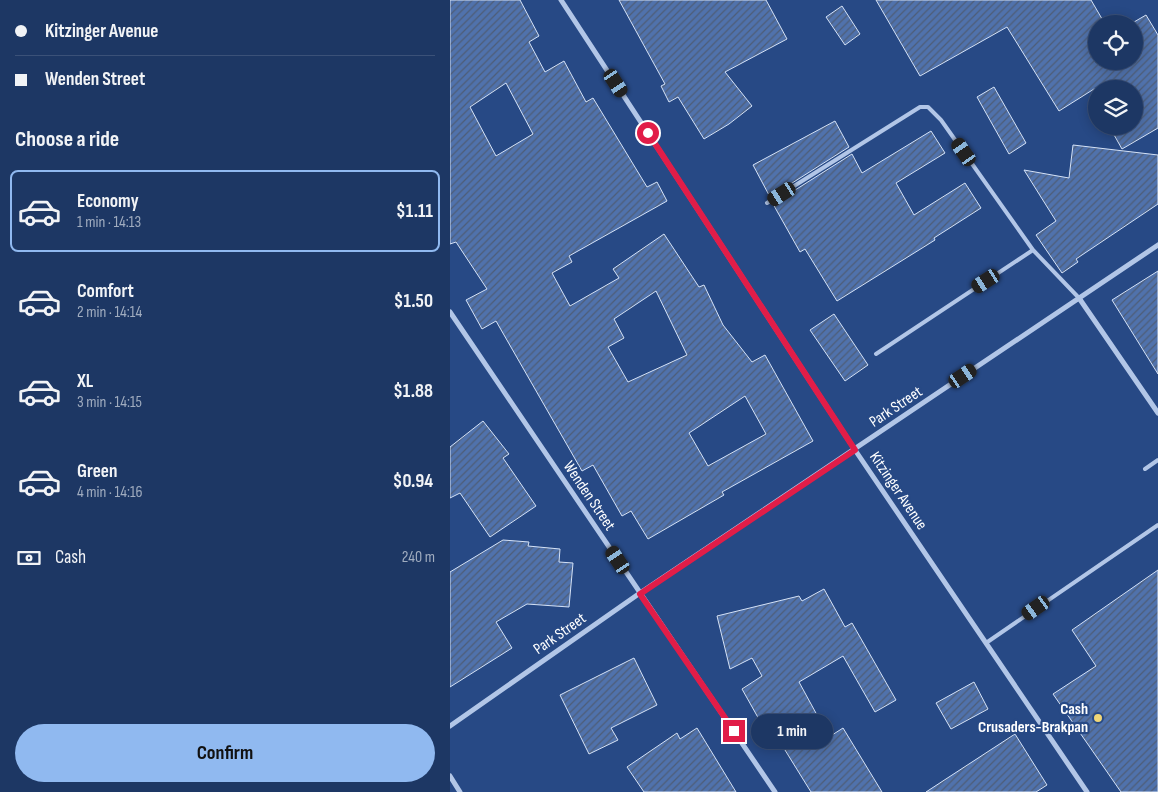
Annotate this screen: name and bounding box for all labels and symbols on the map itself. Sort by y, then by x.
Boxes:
car [601,66,630,100]
route start [637,122,659,144]
car [949,135,978,169]
car [765,180,798,208]
car [969,267,1002,295]
car [946,361,979,391]
street label: Park Street [866,382,926,432]
street label: Kitzinger Avenue [865,448,931,534]
street label: Wenden Street [559,458,619,534]
car [603,543,632,577]
car [1019,593,1052,623]
street label: Park Street [530,609,590,659]
place label: Cash Crusaders-Brakpan [978,700,1088,737]
marker: Cash Crusaders-Brakpan [1092,712,1104,724]
callout: 1 min [752,714,834,748]
route end [723,720,745,742]

